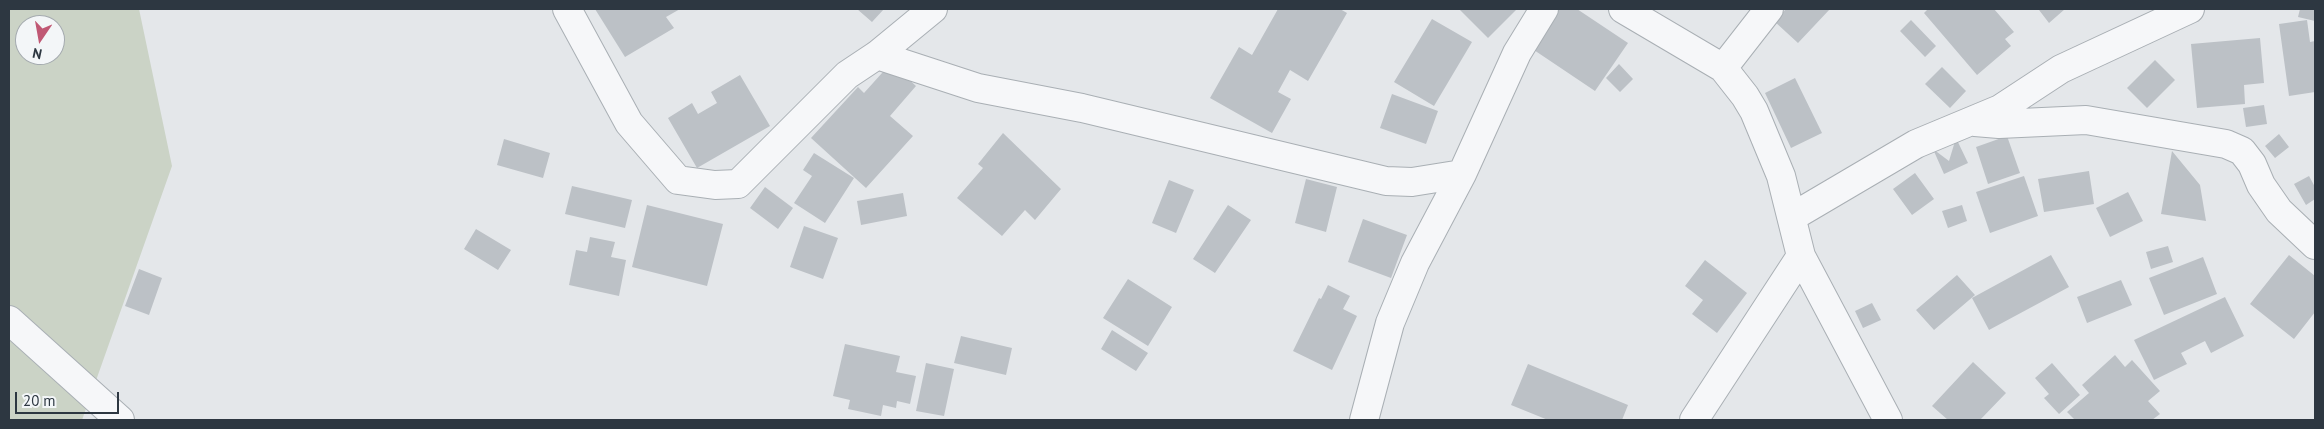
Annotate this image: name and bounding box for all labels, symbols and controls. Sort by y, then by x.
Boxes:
north arrow [15,15,65,65]
text: N [31,44,43,63]
scale bar [18,382,121,414]
text: 20 m [23,391,56,410]

